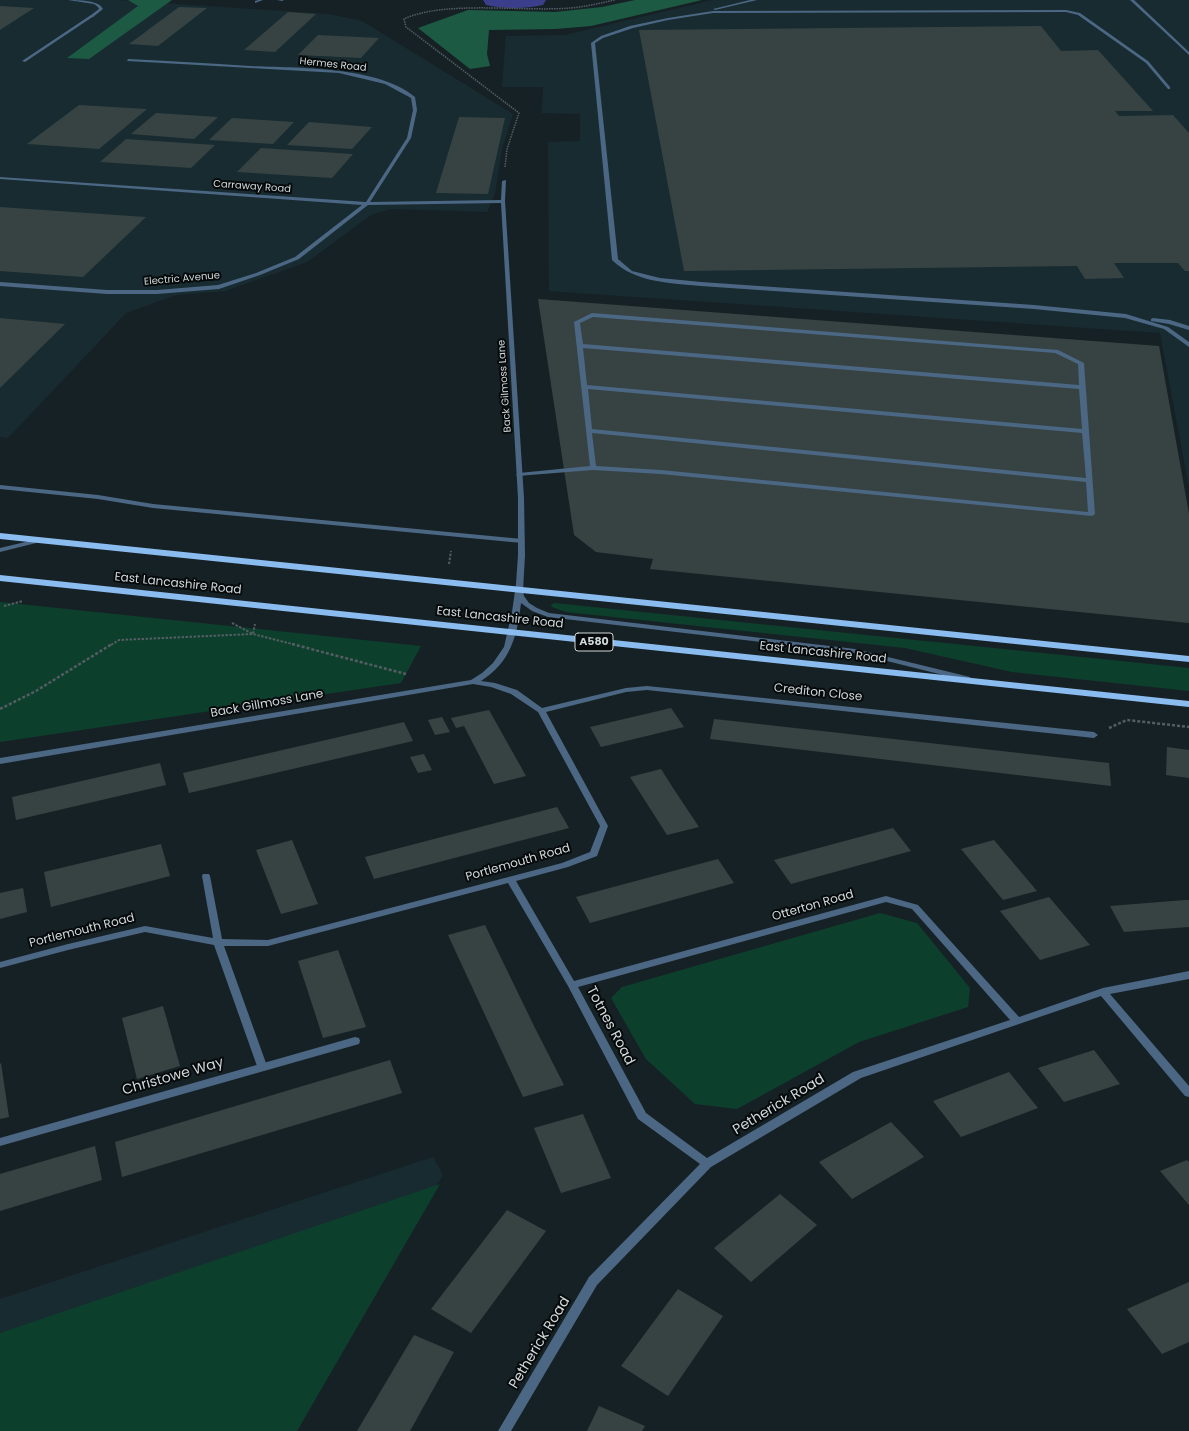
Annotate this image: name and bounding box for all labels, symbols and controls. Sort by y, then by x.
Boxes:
street label: Hermes Road [299,56,367,74]
street label: Carraway Road [213,178,291,196]
street label: Electric Avenue [144,270,220,288]
street label: Back Gilmoss Lane [496,339,514,433]
street label: East Lancashire Road [114,570,242,598]
street label: East Lancashire Road [436,604,564,632]
road number: A580 [575,633,613,651]
street label: East Lancashire Road [759,639,887,667]
street label: Crediton Close [773,681,863,705]
street label: Back Gillmoss Lane [209,687,325,721]
street label: Portlemouth Road [464,841,572,885]
street label: Otterton Road [771,887,855,925]
street label: Portlemouth Road [28,911,136,951]
street label: Totnes Road [582,984,638,1068]
street label: Christowe Way [120,1054,226,1100]
street label: Petherick Road [730,1071,828,1139]
street label: Petherick Road [506,1294,574,1392]

